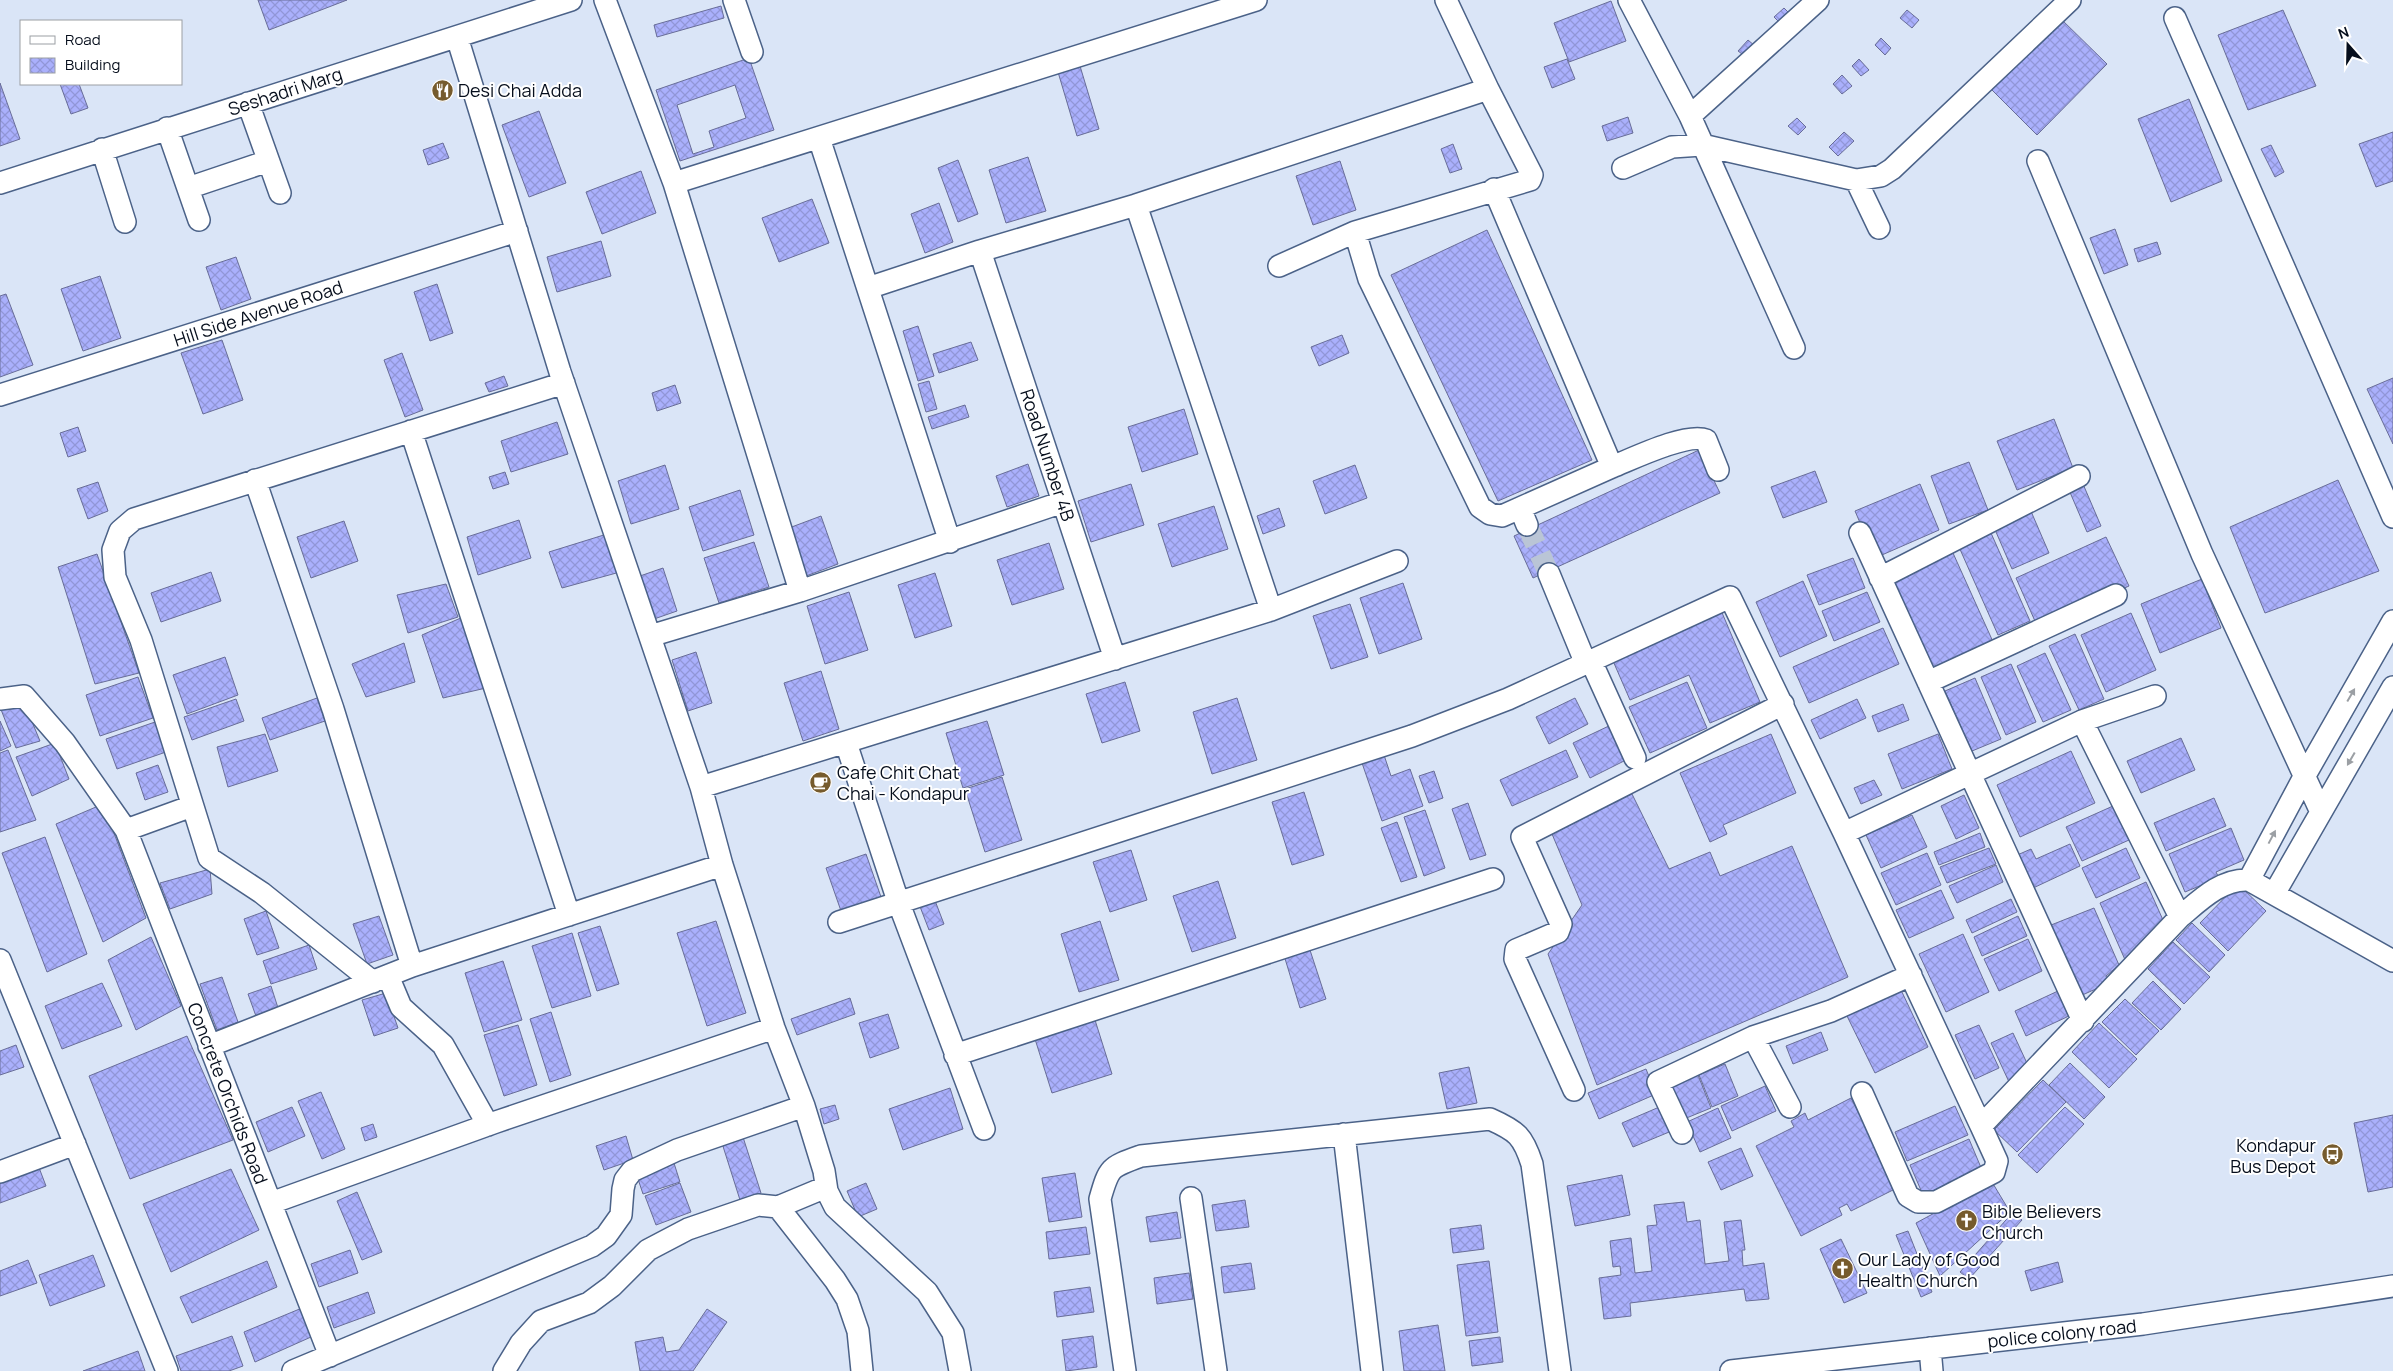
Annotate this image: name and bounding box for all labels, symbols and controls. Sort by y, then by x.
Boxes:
legend [20,20,182,85]
north arrow [2323,20,2373,70]
text: N [2335,22,2351,43]
text: Road [65,29,101,50]
text: Building [65,54,120,75]
street label: Seshadri Marg [225,61,345,121]
restaurant icon: Desi Chai Adda [430,78,454,102]
place label: Desi Chai Adda [458,78,582,102]
street label: Hill Side Avenue Road [170,274,346,352]
street label: Road Number 4B [1015,386,1081,524]
one-way arrow [2346,689,2355,702]
one-way arrow [2347,753,2356,766]
place label: Cafe Chit Chat Chai - Kondapur [837,760,970,805]
cafe icon: Cafe Chit Chat Chai - Kondapur [809,770,833,794]
one-way arrow [2268,830,2276,845]
street label: Concrete Orchids Road [182,999,274,1187]
place label: Kondapur Bus Depot [2230,1133,2317,1178]
bus stop icon: Kondapur Bus Depot [2320,1143,2344,1167]
place label: Bible Believers Church [1982,1199,2101,1244]
church icon: Bible Believers Church [1954,1209,1978,1233]
place label: Our Lady of Good Health Church [1858,1247,2000,1292]
church icon: Our Lady of Good Health Church [1830,1257,1854,1281]
street label: police colony road [1986,1313,2138,1353]

